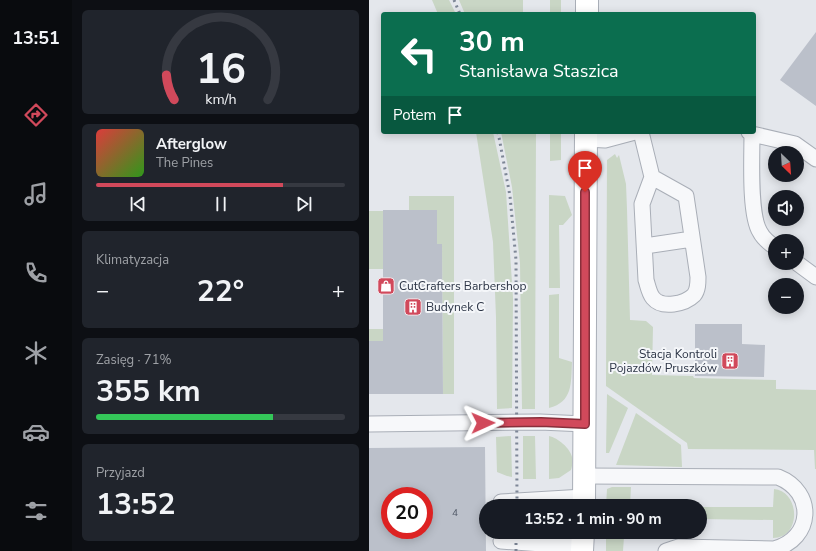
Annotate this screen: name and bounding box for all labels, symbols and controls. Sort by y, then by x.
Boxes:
text: 30 m [459,23,525,61]
text: 13:51 [12,26,60,50]
icon: left [393,28,445,80]
text: 16 [196,41,245,98]
text: Stanisława Staszica [459,59,619,83]
text: km/h [205,90,236,109]
icon: directions [22,101,50,129]
icon: arrive [444,104,466,126]
text: Potem [393,105,436,125]
text: Afterglow [156,134,227,154]
north arrow [768,146,804,182]
map controls [768,146,804,314]
pin [568,151,602,192]
text: The Pines [156,154,213,172]
icon: arrive [574,157,596,179]
icon: music [22,180,50,208]
button: sound [768,190,804,226]
icon: previous [127,193,149,215]
icon: pause [210,193,232,215]
icon: next [293,193,315,215]
button: + [768,234,804,270]
text: Klimatyzacja [96,251,169,269]
icon: phone [22,259,50,287]
text: 22° [197,271,244,312]
text: − [96,276,109,306]
text: + [332,276,345,306]
shop icon: CutCrafters Barbershop [376,276,396,296]
place label: CutCrafters Barbershop [399,278,527,294]
button: − [768,278,804,314]
building icon: Budynek C [403,297,423,317]
place label: Budynek C [426,299,484,315]
icon: climate [22,339,50,367]
place label: Stacja Kontroli Pojazdów Pruszków [609,346,717,376]
text: Zasięg · 71% [96,351,172,369]
building icon: Stacja Kontroli Pojazdów Pruszków [720,351,740,371]
text: 355 km [96,371,201,412]
position arrow [462,402,504,444]
icon: car [22,418,50,446]
text: Przyjazd [96,464,145,482]
text: 13:52 [96,484,175,525]
speed limit sign: 20 [381,487,433,539]
icon: filters [22,497,50,525]
house number: 4 [452,506,458,520]
text: 13:52 · 1 min · 90 m [524,509,662,529]

